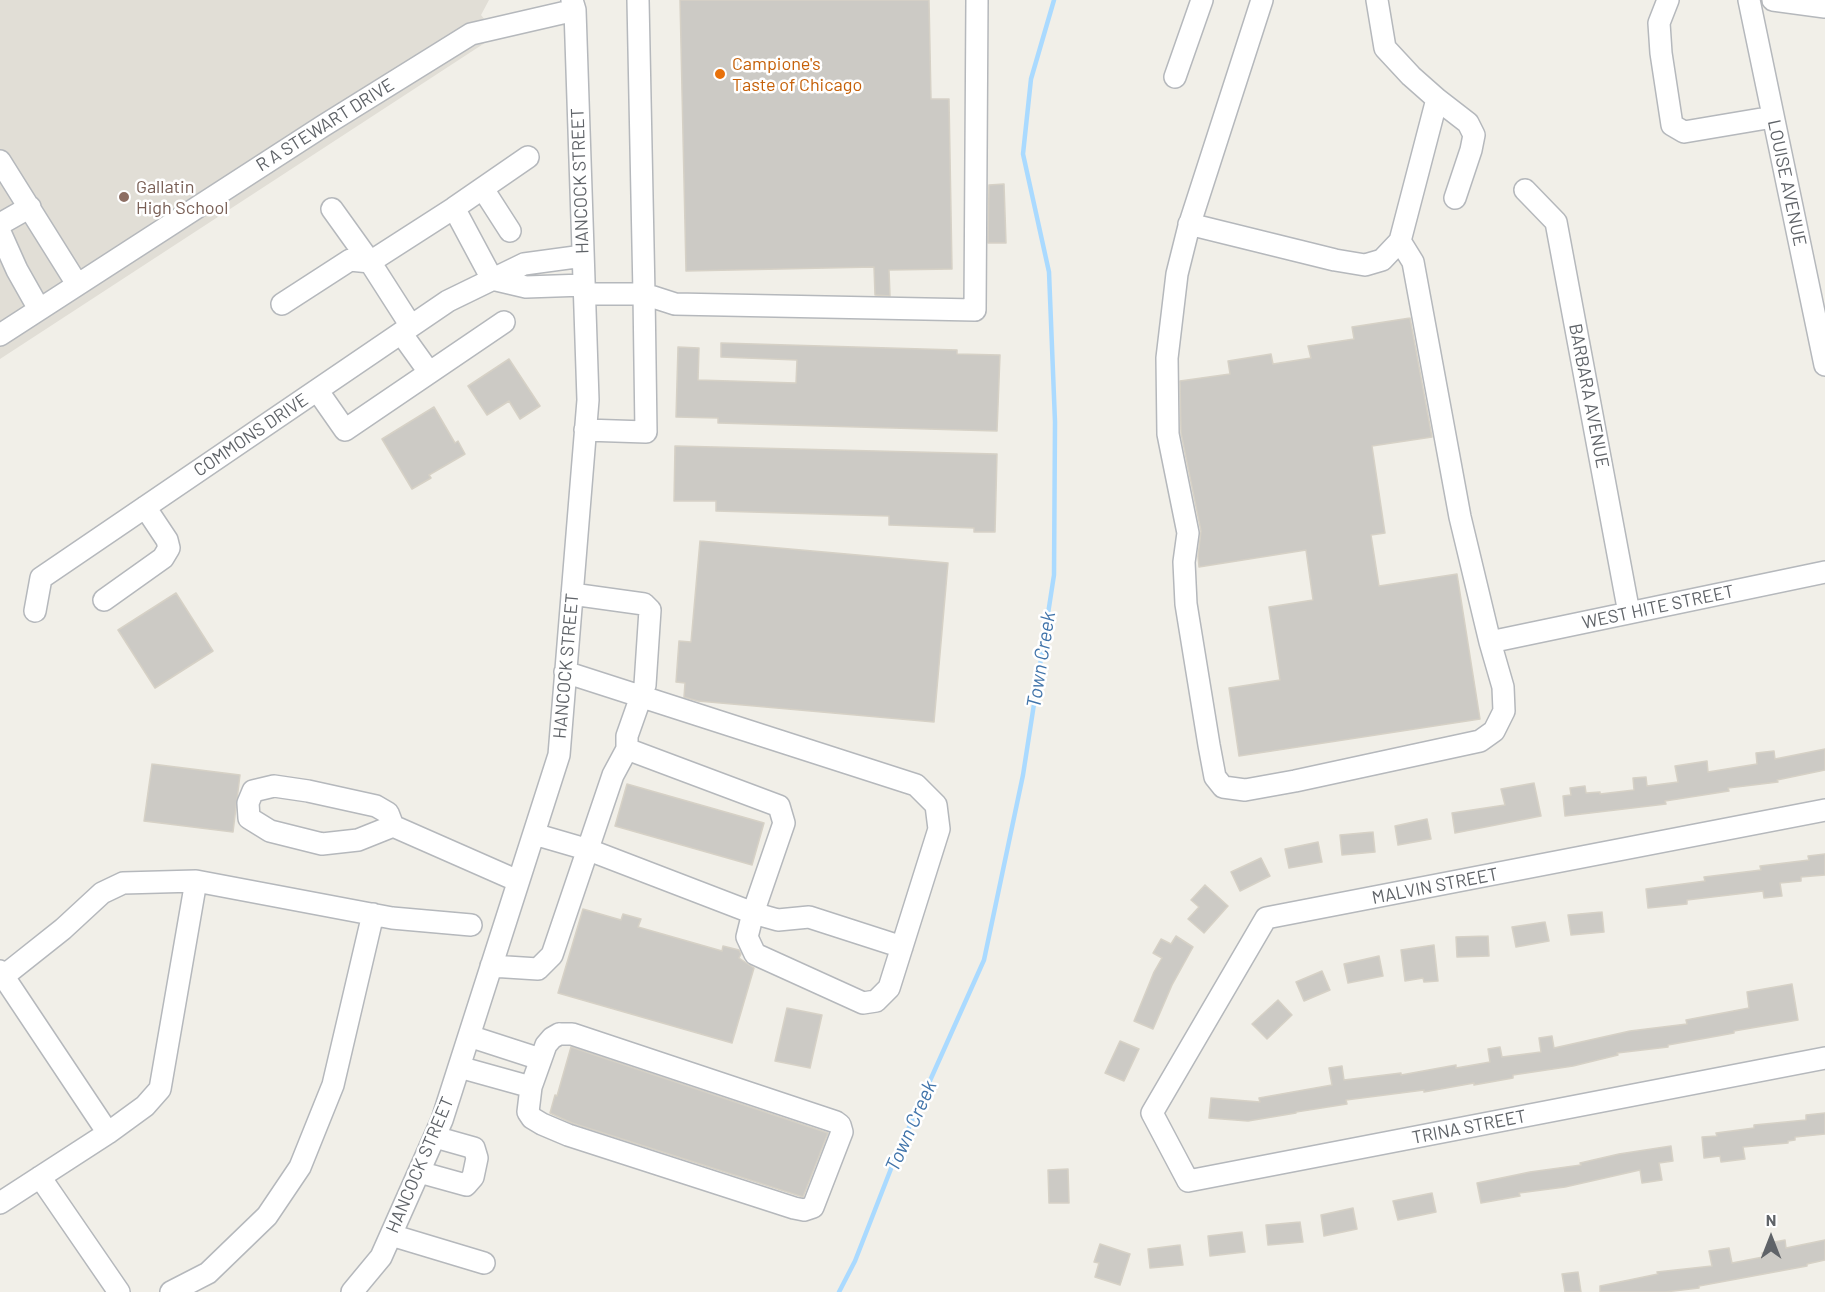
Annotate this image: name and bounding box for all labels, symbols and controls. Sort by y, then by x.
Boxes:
place label: Campione's Taste of Chicago [732,53,862,96]
marker: Campione's Taste of Chicago [713,67,727,81]
street label: R A STEWART DRIVE [252,74,398,176]
street label: HANCOCK STREET [567,108,593,254]
street label: LOUISE AVENUE [1763,118,1811,248]
place label: Gallatin High School [136,176,229,219]
marker: Gallatin High School [117,190,131,204]
street label: BARBARA AVENUE [1564,322,1614,470]
street label: COMMONS DRIVE [190,389,312,481]
street label: WEST HITE STREET [1580,580,1736,634]
street label: HANCOCK STREET [549,592,583,740]
water label: Town Creek [1022,610,1060,710]
street label: MALVIN STREET [1370,863,1500,909]
water label: Town Creek [880,1077,942,1175]
street label: HANCOCK STREET [382,1094,458,1236]
street label: TRINA STREET [1410,1105,1528,1149]
north arrow [1741,1208,1801,1268]
text: N [1766,1210,1776,1229]

